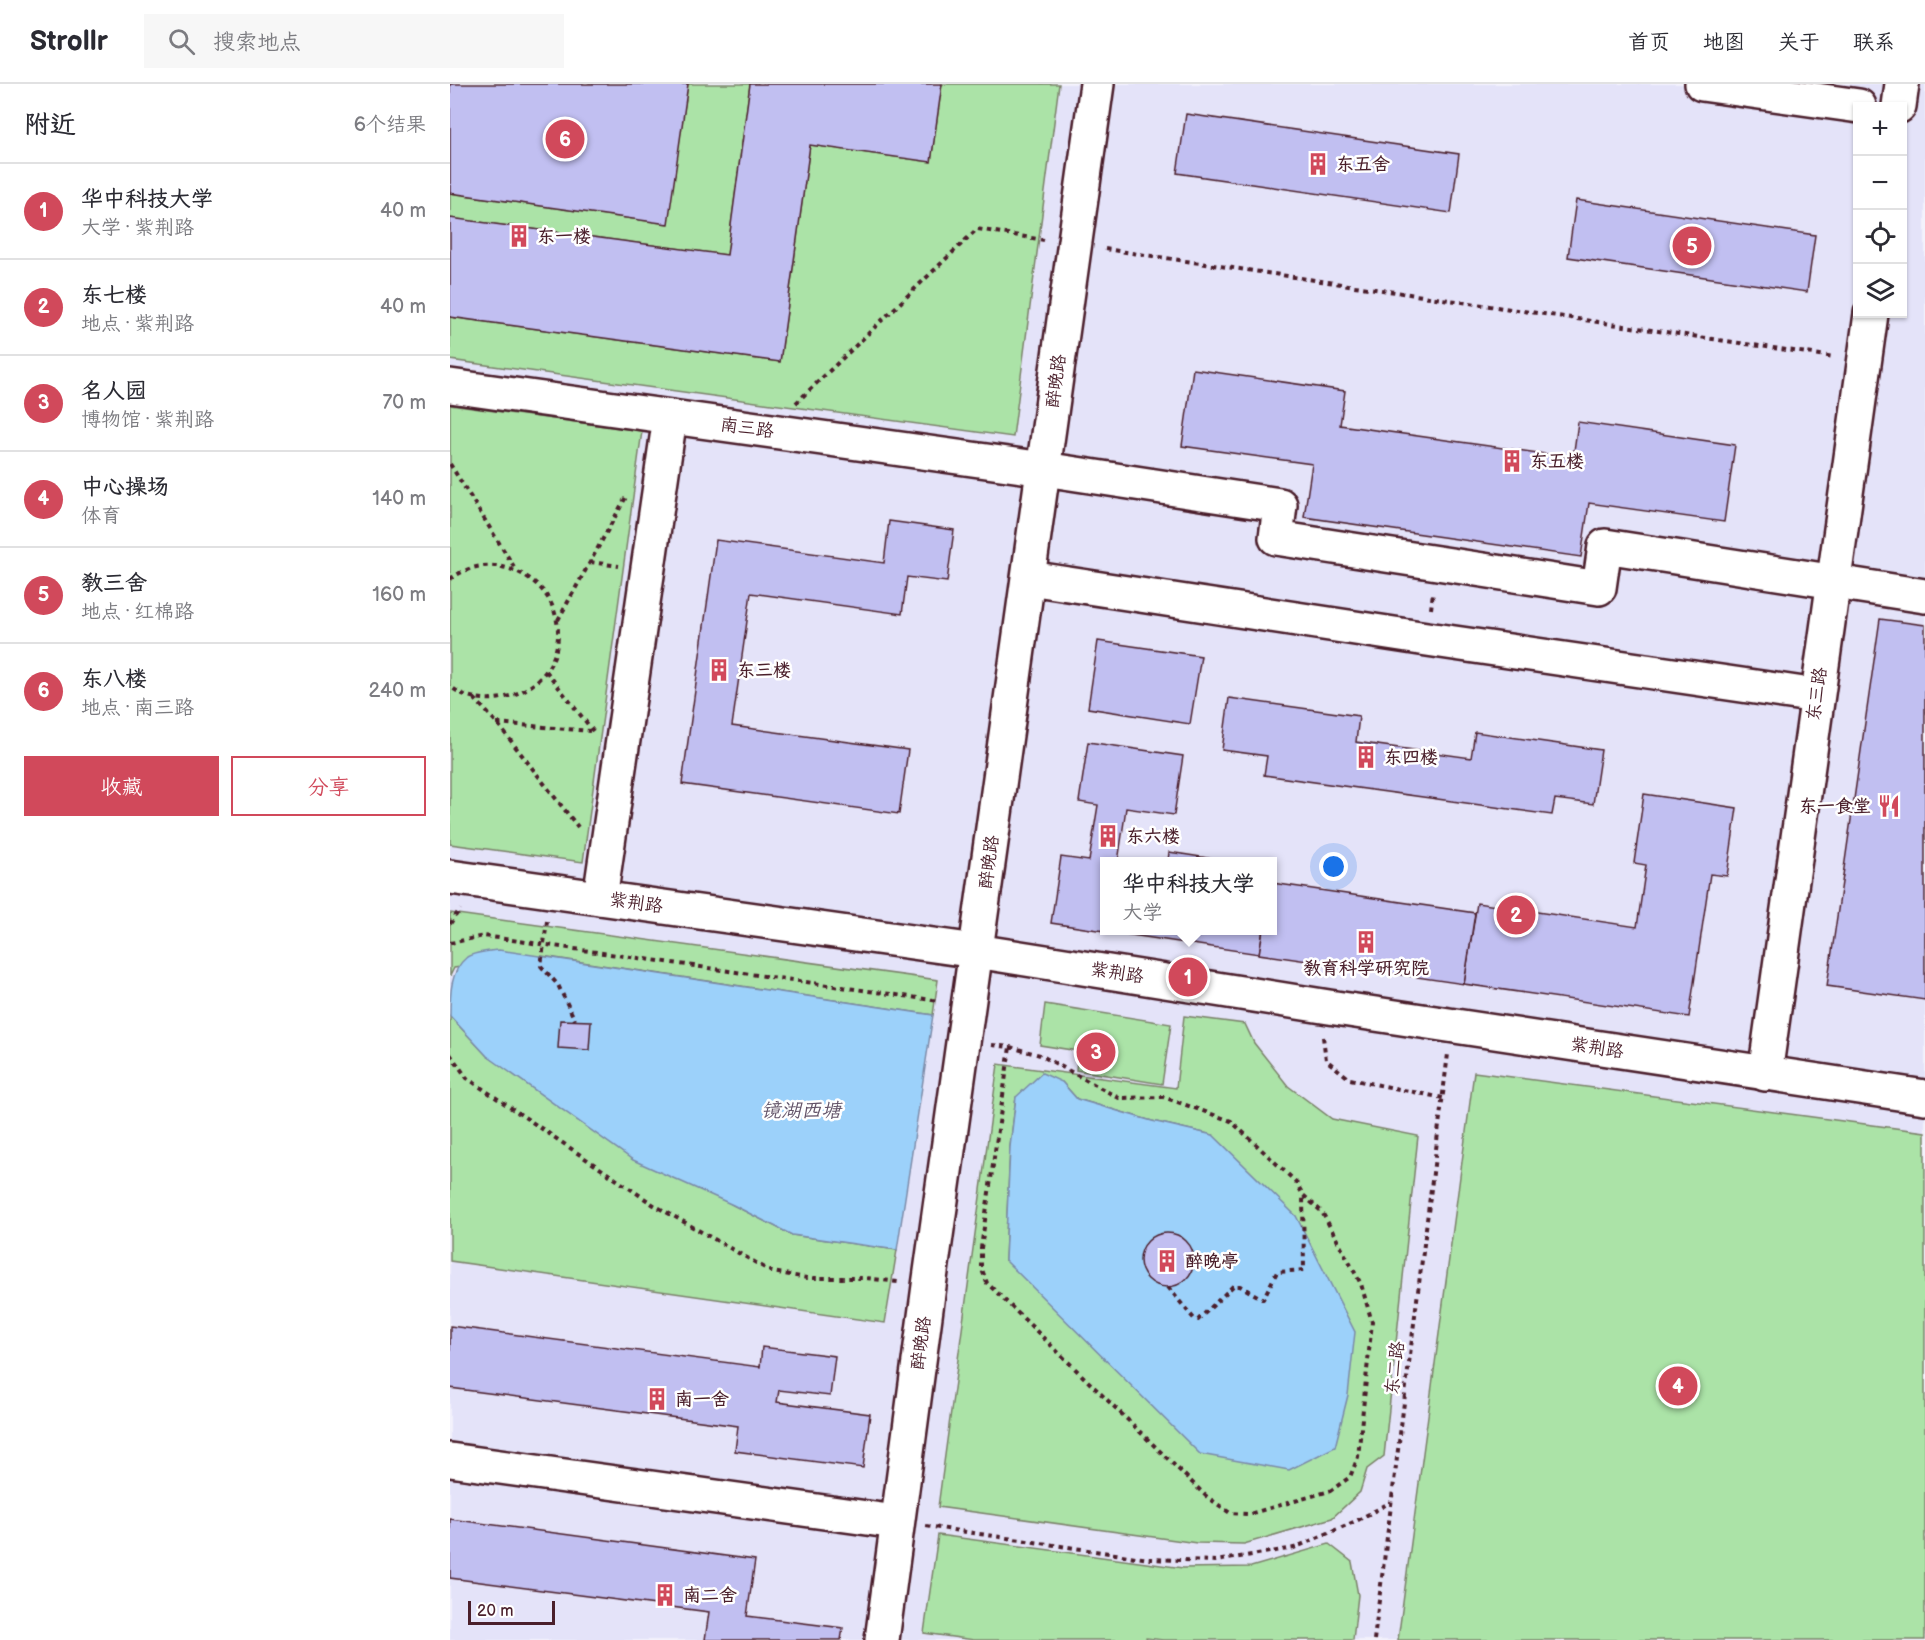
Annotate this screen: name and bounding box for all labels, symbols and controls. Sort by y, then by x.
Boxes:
search box [144,14,564,68]
text: Strollr [30,25,108,58]
icon: search [165,25,198,58]
text: 搜索地点 [213,29,301,56]
text: 首页 [1628,30,1670,55]
text: 地图 [1703,30,1745,55]
text: 关于 [1778,30,1820,55]
text: 联系 [1853,30,1895,55]
map controls [1853,102,1907,318]
button: + [1853,102,1907,156]
text: 附近 [24,110,76,141]
text: 6个结果 [354,113,426,137]
pin: 6 [546,116,584,162]
building icon: 东五舍 [1305,151,1331,177]
place label: 东五舍 [1336,154,1390,175]
button: − [1853,156,1907,210]
text: 华中科技大学 [81,186,213,213]
text: 1 [39,199,48,223]
text: 40 m [380,199,426,223]
button: locate [1853,210,1907,264]
text: 大学 · 紫荆路 [81,216,194,240]
building icon: 东一楼 [506,223,532,249]
pin: 5 [1672,224,1712,268]
place label: 东一楼 [537,226,591,247]
button: layers [1853,264,1907,318]
text: 东七楼 [81,282,147,309]
text: 2 [38,295,49,319]
text: 40 m [380,295,426,319]
text: 地点 · 紫荆路 [81,312,194,336]
street label: 醉晚路 [1042,353,1070,409]
text: 名人园 [81,378,147,405]
text: 3 [38,391,49,415]
text: 70 m [382,391,426,415]
text: 博物馆 · 紫荆路 [81,408,214,432]
street label: 南三路 [719,414,775,442]
building icon: 东五楼 [1499,448,1525,474]
place label: 东五楼 [1530,451,1584,472]
text: 中心操场 [81,474,169,501]
text: 4 [38,487,49,511]
text: 140 m [372,487,426,511]
text: 体育 [81,504,121,528]
text: 教三舍 [81,570,147,597]
text: 5 [38,583,49,607]
text: 160 m [372,583,426,607]
text: 地点 · 红棉路 [81,600,194,624]
building icon: 东三楼 [706,657,732,683]
place label: 东三楼 [737,660,791,681]
text: 东八楼 [81,666,147,693]
street label: 东三路 [1803,666,1831,722]
text: 6 [37,679,50,703]
text: 240 m [369,679,426,703]
text: 地点 · 南三路 [81,696,194,720]
building icon: 东四楼 [1353,744,1379,770]
place label: 东四楼 [1384,747,1438,768]
button: 收藏 [24,756,219,816]
button: 分享 [231,756,426,816]
restaurant icon: 东一食堂 [1876,793,1902,819]
place label: 东一食堂 [1799,796,1871,817]
building icon: 东六楼 [1095,823,1121,849]
place label: 东六楼 [1126,826,1180,847]
street label: 醉晚路 [975,834,1003,890]
your location [1319,852,1348,881]
popup [1100,857,1277,935]
text: 华中科技大学 [1122,871,1255,898]
street label: 紫荆路 [608,889,664,917]
pin: 2 [1496,892,1536,938]
text: 大学 [1122,901,1162,925]
building icon: 教育科学研究院 [1353,929,1379,955]
pin: 1 [1168,954,1208,1000]
street label: 紫荆路 [1089,958,1145,988]
place label: 教育科学研究院 [1303,958,1429,979]
pin: 3 [1076,1030,1116,1074]
street label: 紫荆路 [1569,1033,1625,1063]
water label: 镜湖西塘 [761,1099,843,1123]
building icon: 醉晚亭 [1154,1248,1180,1274]
place label: 醉晚亭 [1185,1251,1239,1272]
street label: 醉晚路 [907,1315,935,1371]
street label: 东二路 [1381,1340,1409,1396]
pin: 4 [1658,1364,1698,1408]
building icon: 南一舍 [644,1386,670,1412]
place label: 南一舍 [675,1389,729,1410]
building icon: 南二舍 [652,1582,678,1608]
place label: 南二舍 [683,1585,737,1606]
scale bar [468,1598,555,1626]
text: 20 m [477,1602,513,1621]

